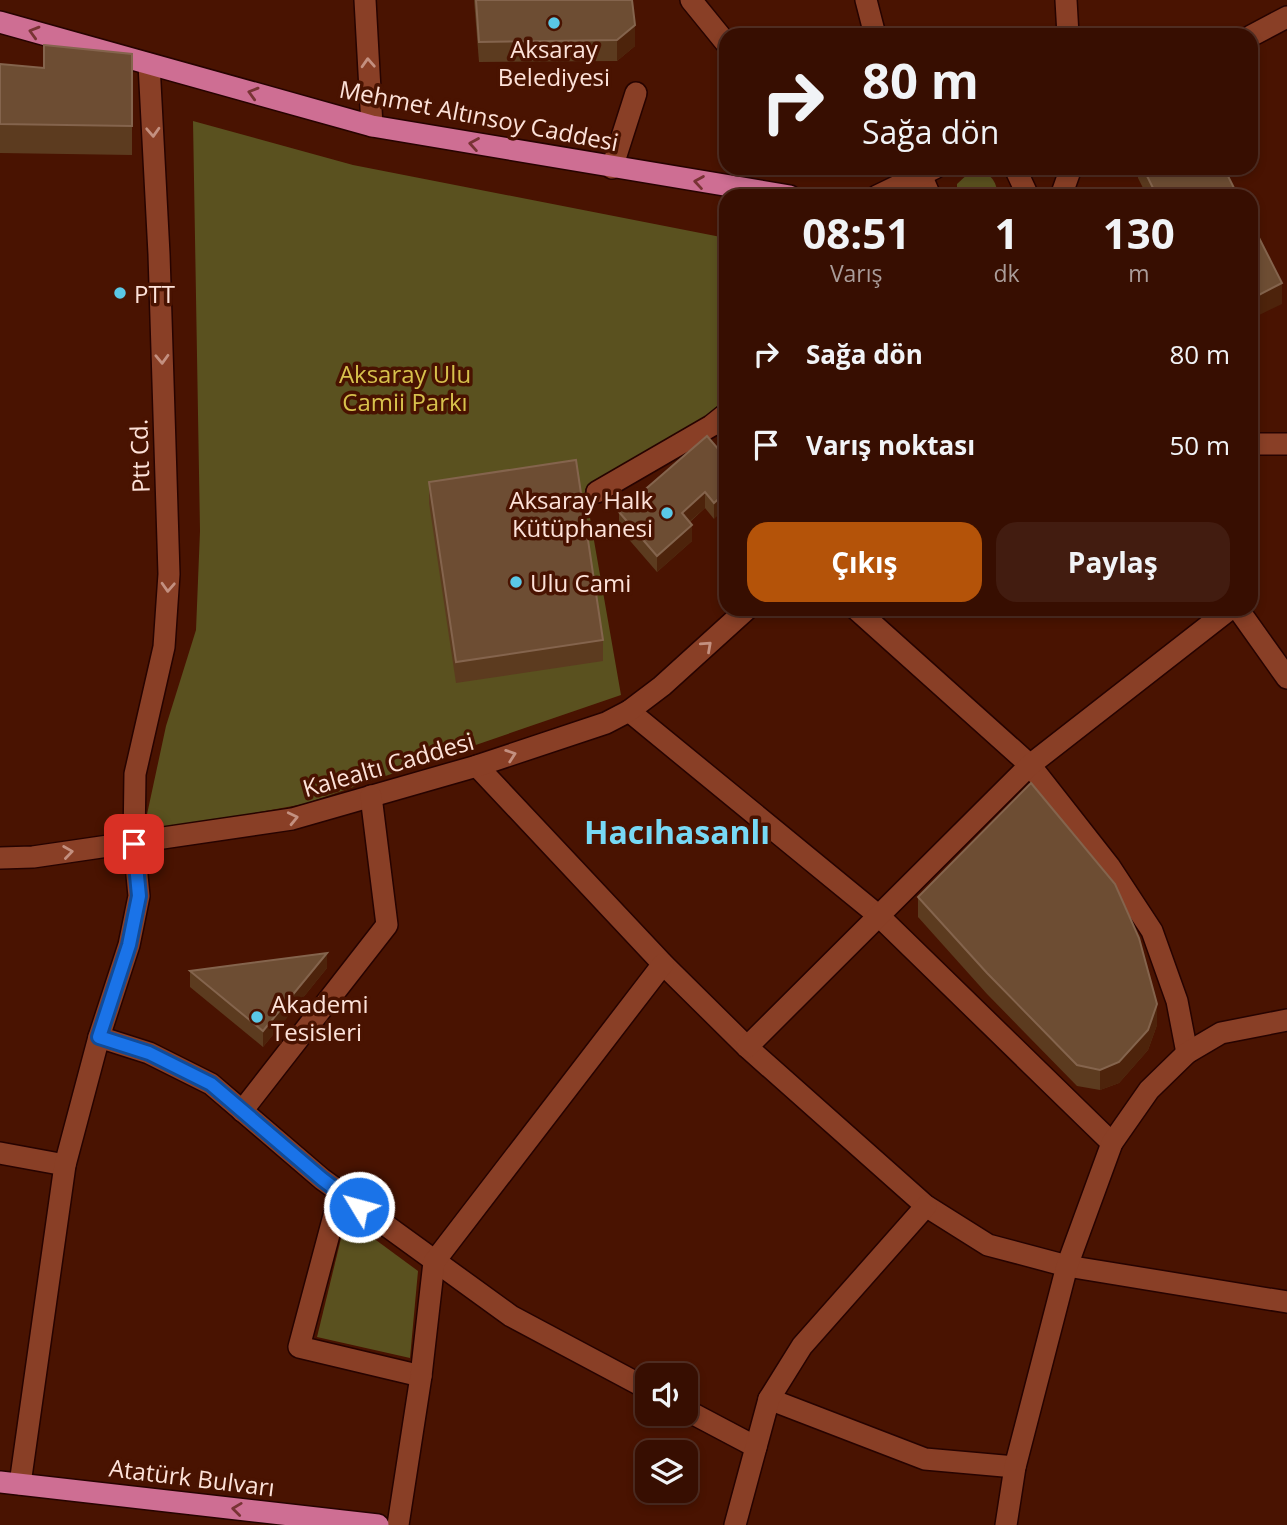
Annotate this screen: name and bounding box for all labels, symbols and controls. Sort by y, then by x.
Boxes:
marker: Aksaray Belediyesi [546,15,562,31]
one-way arrow [28,25,40,40]
place label: Aksaray Belediyesi [498,32,610,93]
text: 80 m [862,47,979,113]
icon: right [747,56,838,147]
one-way arrow [361,57,376,68]
street label: Mehmet Altınsoy Caddesi [337,72,621,158]
one-way arrow [247,87,259,101]
text: Sağa dön [862,110,999,153]
one-way arrow [145,127,160,138]
one-way arrow [468,137,480,152]
one-way arrow [693,174,705,189]
text: 08:51 [802,204,910,261]
text: 1 [994,204,1019,261]
text: 130 [1103,204,1175,261]
text: Varış [830,257,883,289]
text: dk [993,257,1020,289]
text: m [1128,257,1149,289]
place label: PTT [134,277,175,310]
marker: PTT [112,285,128,301]
icon: right [747,335,785,373]
text: Sağa dön [806,336,923,372]
text: 80 m [1169,336,1230,372]
one-way arrow [155,354,170,365]
park label: Aksaray Ulu Camii Parkı [339,357,471,418]
street label: Ptt Cd. [121,419,157,493]
icon: arrive [747,426,785,464]
text: Varış noktası [806,427,975,463]
text: 50 m [1169,427,1230,463]
place label: Aksaray Halk Kütüphanesi [509,483,653,544]
marker: Aksaray Halk Kütüphanesi [659,505,675,521]
button: Çıkış [747,522,982,602]
button: Paylaş [996,522,1230,602]
place label: Ulu Cami [530,566,631,599]
marker: Ulu Cami [508,574,524,590]
one-way arrow [161,581,176,592]
one-way arrow [699,642,712,654]
street label: Kalealtı Caddesi [299,724,477,804]
one-way arrow [505,748,517,763]
district label: Hacıhasanlı [584,810,770,853]
one-way arrow [287,812,299,827]
pin [104,814,164,874]
icon: arrive [115,825,153,863]
one-way arrow [62,845,74,860]
place label: Akademi Tesisleri [271,987,369,1048]
marker: Akademi Tesisleri [249,1009,265,1025]
position arrow [322,1170,396,1244]
map controls [635,1363,698,1503]
button: sound [635,1363,698,1426]
button: layers [635,1440,698,1503]
street label: Atatürk Bulvarı [107,1450,277,1504]
one-way arrow [231,1501,243,1516]

